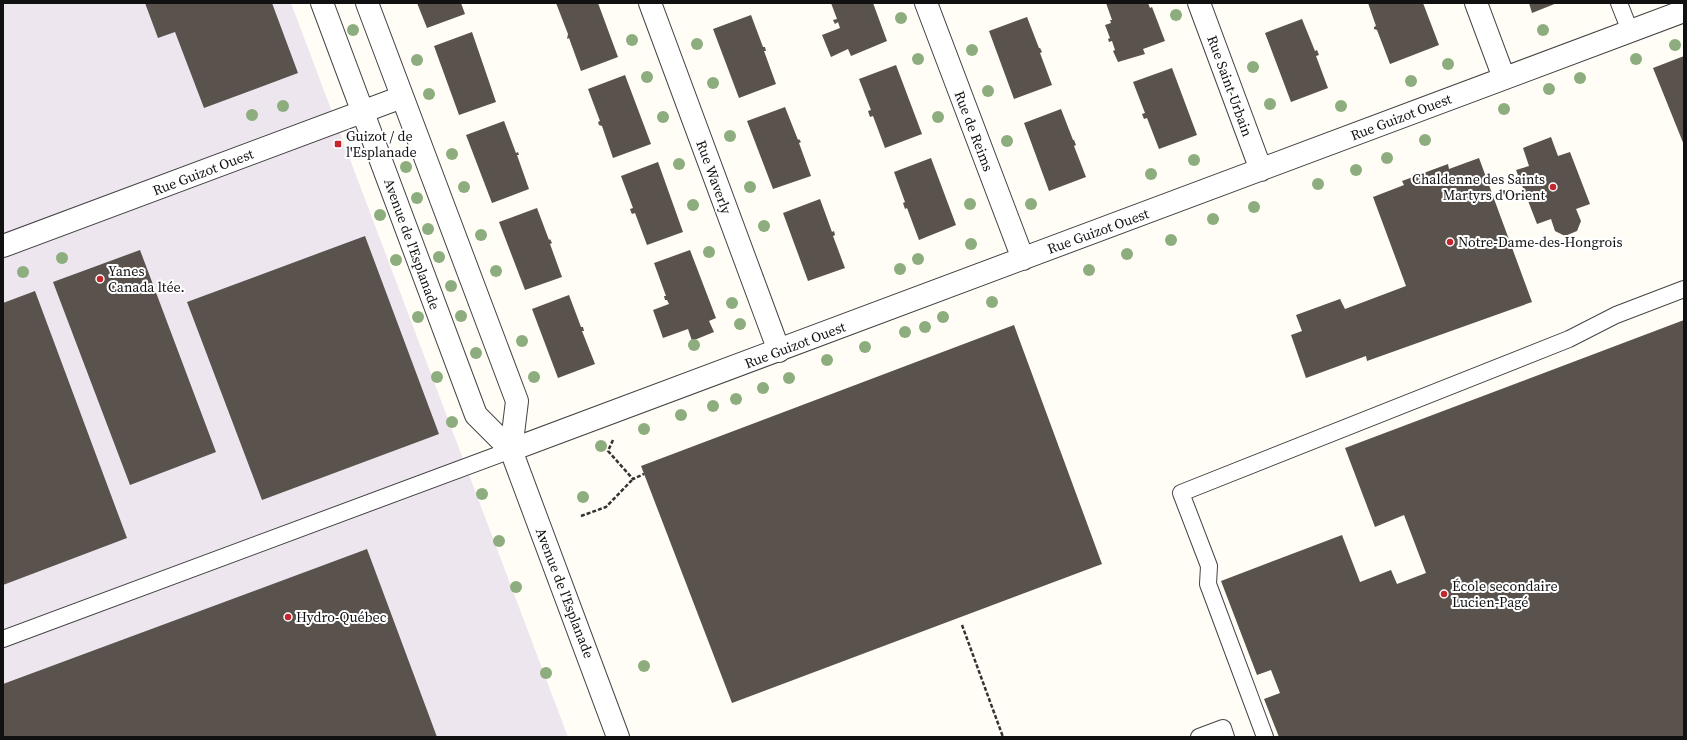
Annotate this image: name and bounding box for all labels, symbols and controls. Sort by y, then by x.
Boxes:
street label: Rue Saint-Urbain [1202,33,1258,140]
street label: Rue de Reims [949,88,999,174]
street label: Rue Guizot Ouest [1348,88,1455,145]
place label: Guizot / de l'Esplanade [346,126,417,162]
street label: Rue Waverly [691,137,737,217]
marker: Guizot / de l'Esplanade [333,139,343,149]
street label: Rue Guizot Ouest [150,143,257,200]
place label: Chaldenne des Saints Martyrs d'Orient [1412,169,1545,205]
street label: Avenue de l'Esplanade [379,176,445,312]
marker: Chaldenne des Saints Martyrs d'Orient [1548,182,1558,192]
street label: Rue Guizot Ouest [1044,203,1152,259]
place label: Notre-Dame-des-Hongrois [1458,232,1622,252]
marker: Notre-Dame-des-Hongrois [1445,237,1455,247]
place label: Yanes Canada ltée. [108,261,185,297]
marker: Yanes Canada ltée. [95,274,105,284]
street label: Rue Guizot Ouest [742,316,849,373]
street label: Avenue de l'Esplanade [531,525,599,661]
place label: École secondaire Lucien-Pagé [1452,576,1558,612]
marker: École secondaire Lucien-Pagé [1439,589,1449,599]
place label: Hydro-Québec [296,607,387,627]
marker: Hydro-Québec [283,612,293,622]

